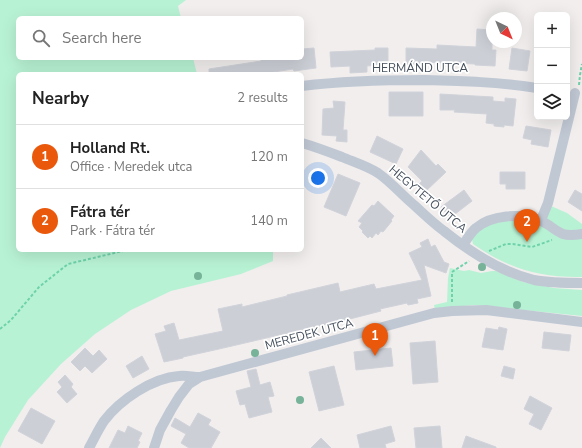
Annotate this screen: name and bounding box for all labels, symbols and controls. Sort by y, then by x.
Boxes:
north arrow [486,12,522,48]
map controls [534,12,570,120]
button: + [534,12,570,48]
search box [16,16,304,60]
icon: search [30,27,52,49]
text: Search here [62,28,142,48]
button: − [534,48,570,84]
street label: HERMÁND UTCA [372,60,468,76]
button: layers [534,84,570,120]
text: Nearby [32,87,89,110]
text: 2 results [237,89,288,107]
text: Holland Rt. [70,138,150,158]
text: 1 [41,148,49,166]
text: 120 m [250,148,288,166]
text: Office · Meredek utca [70,158,192,176]
street label: HEGYTETŐ UTCA [386,162,471,236]
your location [308,168,328,188]
text: Fátra tér [70,202,130,222]
pin: 2 [514,209,540,242]
text: 2 [41,212,49,230]
text: 140 m [250,212,288,230]
text: Park · Fátra tér [70,222,155,240]
street label: MEREDEK UTCA [263,314,355,353]
pin: 1 [362,323,388,356]

